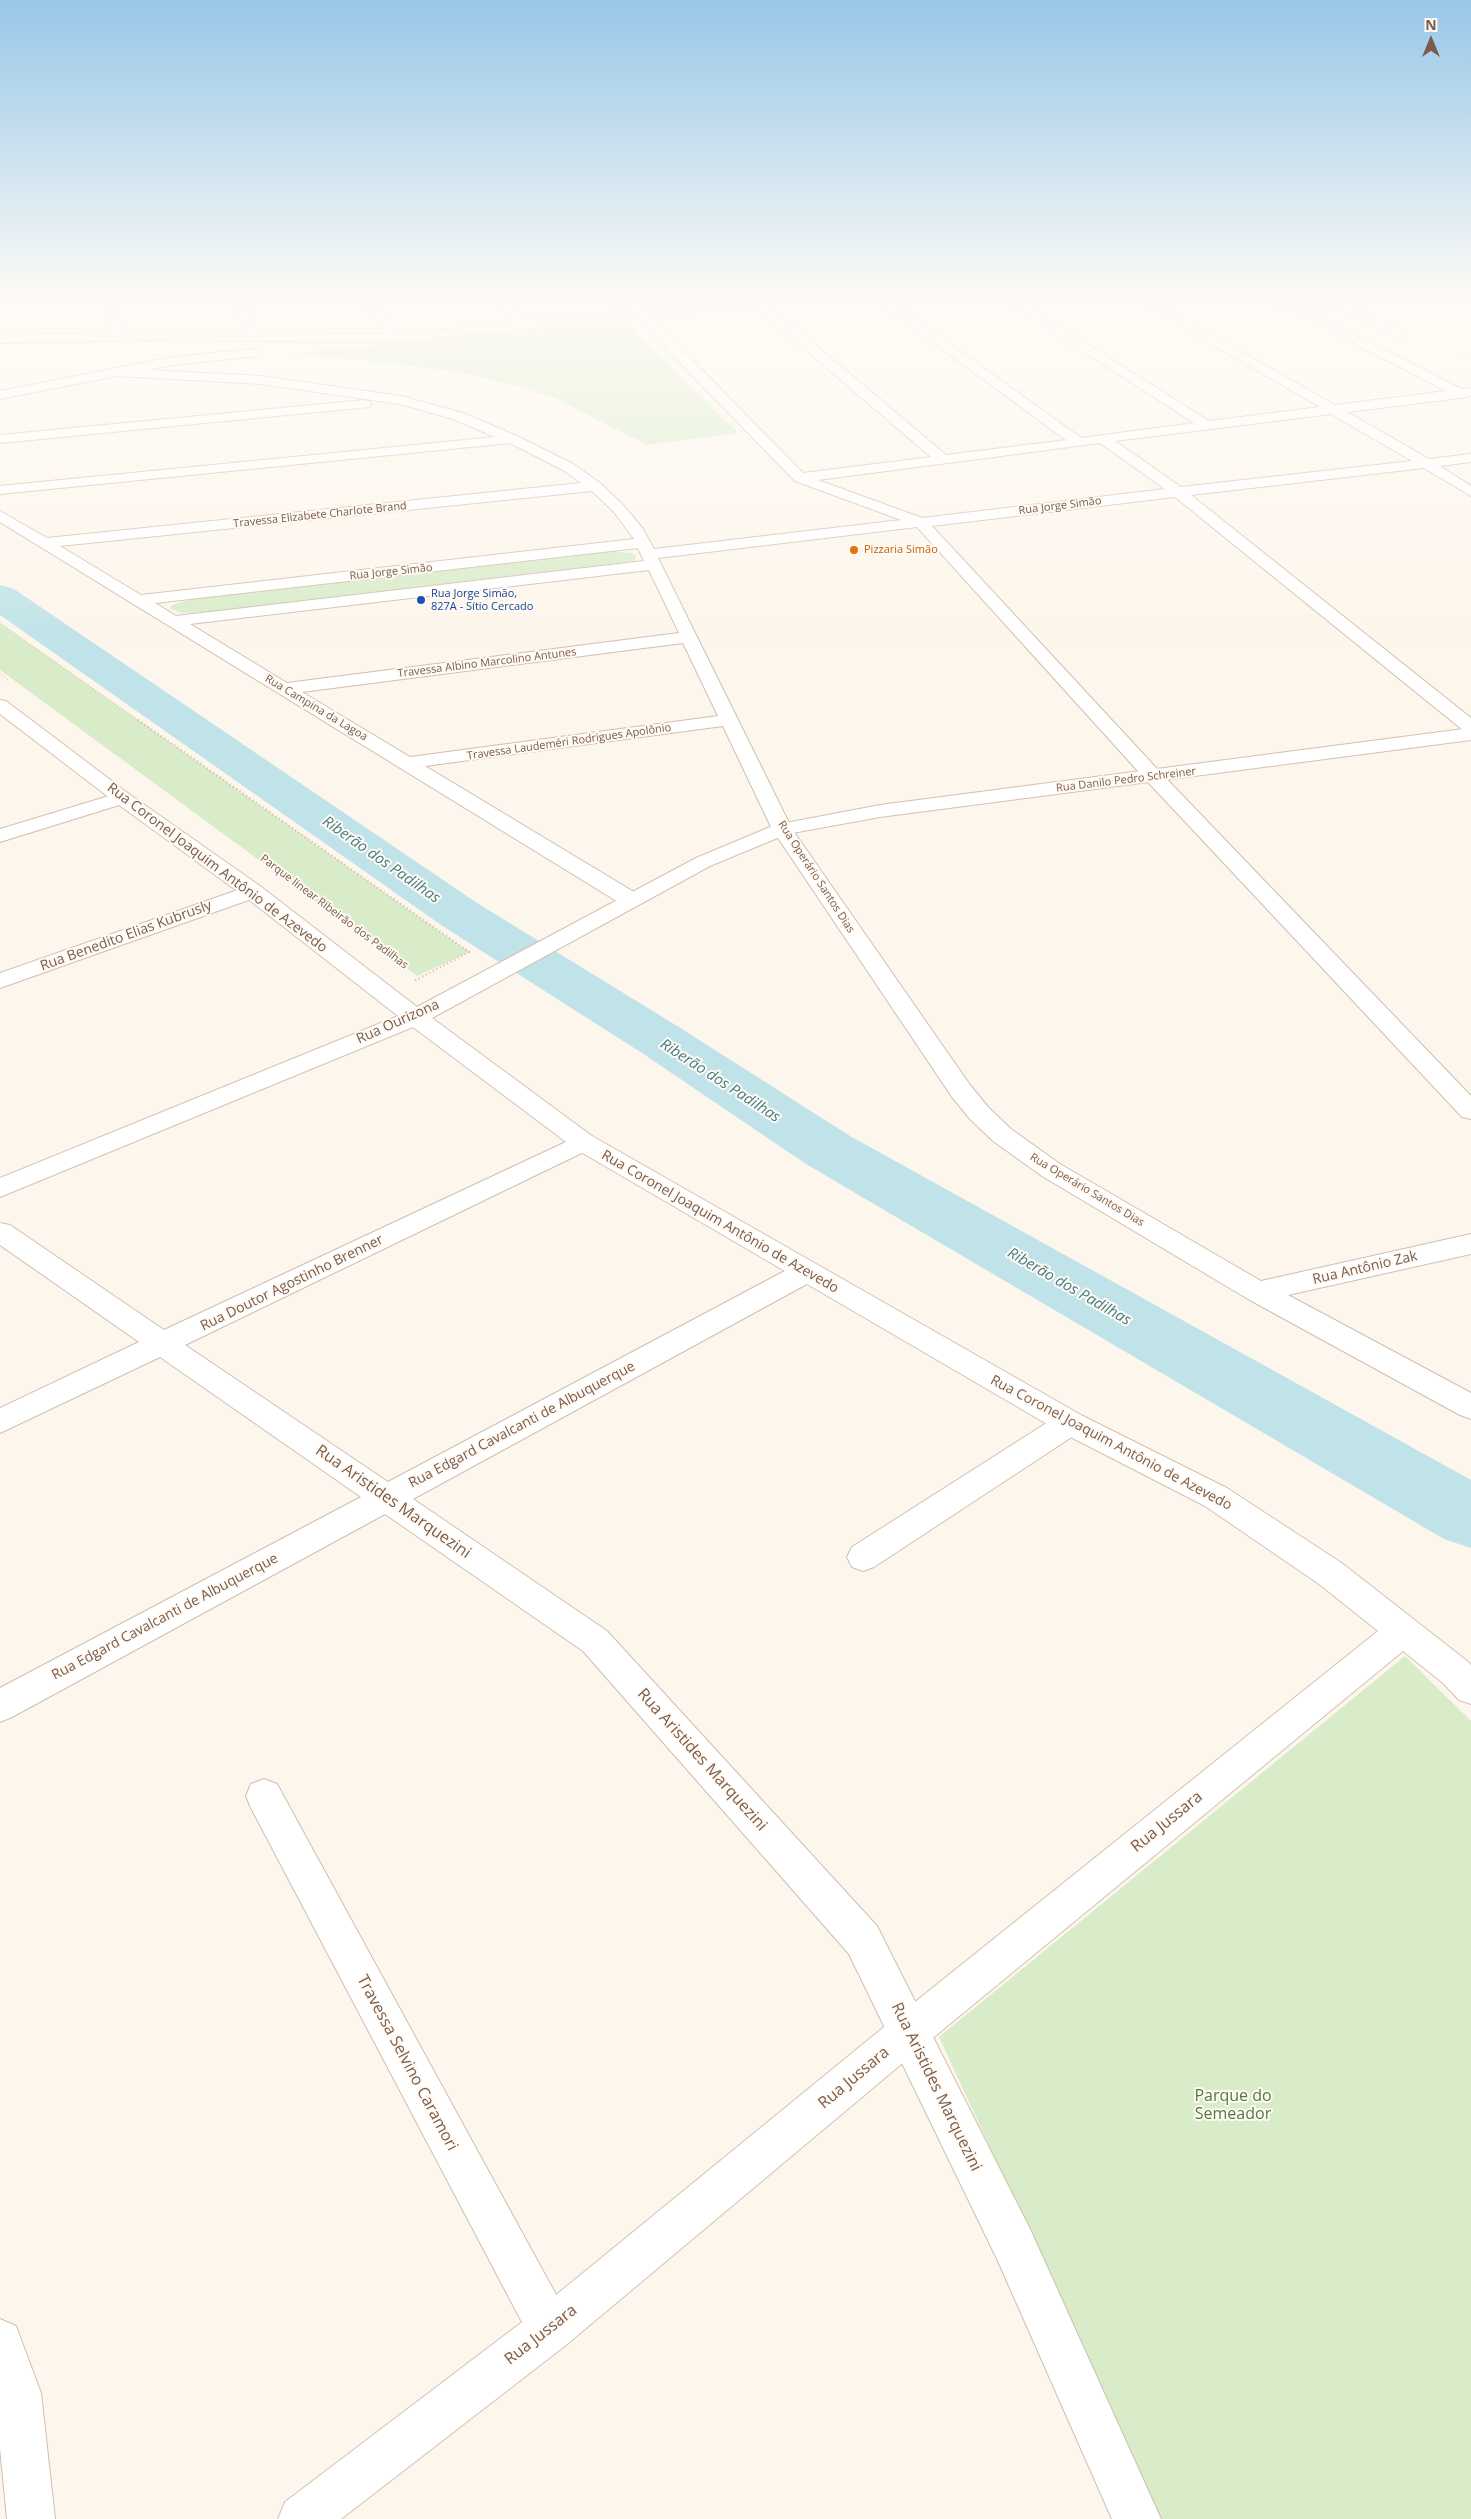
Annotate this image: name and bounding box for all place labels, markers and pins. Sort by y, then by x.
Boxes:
place label: Pizzaria Simão [864,543,938,557]
marker: Pizzaria Simão [848,544,860,556]
place label: Rua Jorge Simão, 827A - Sítio Cercado [431,587,533,613]
marker: Rua Jorge Simão, 827A - Sítio Cercado [415,594,427,606]

